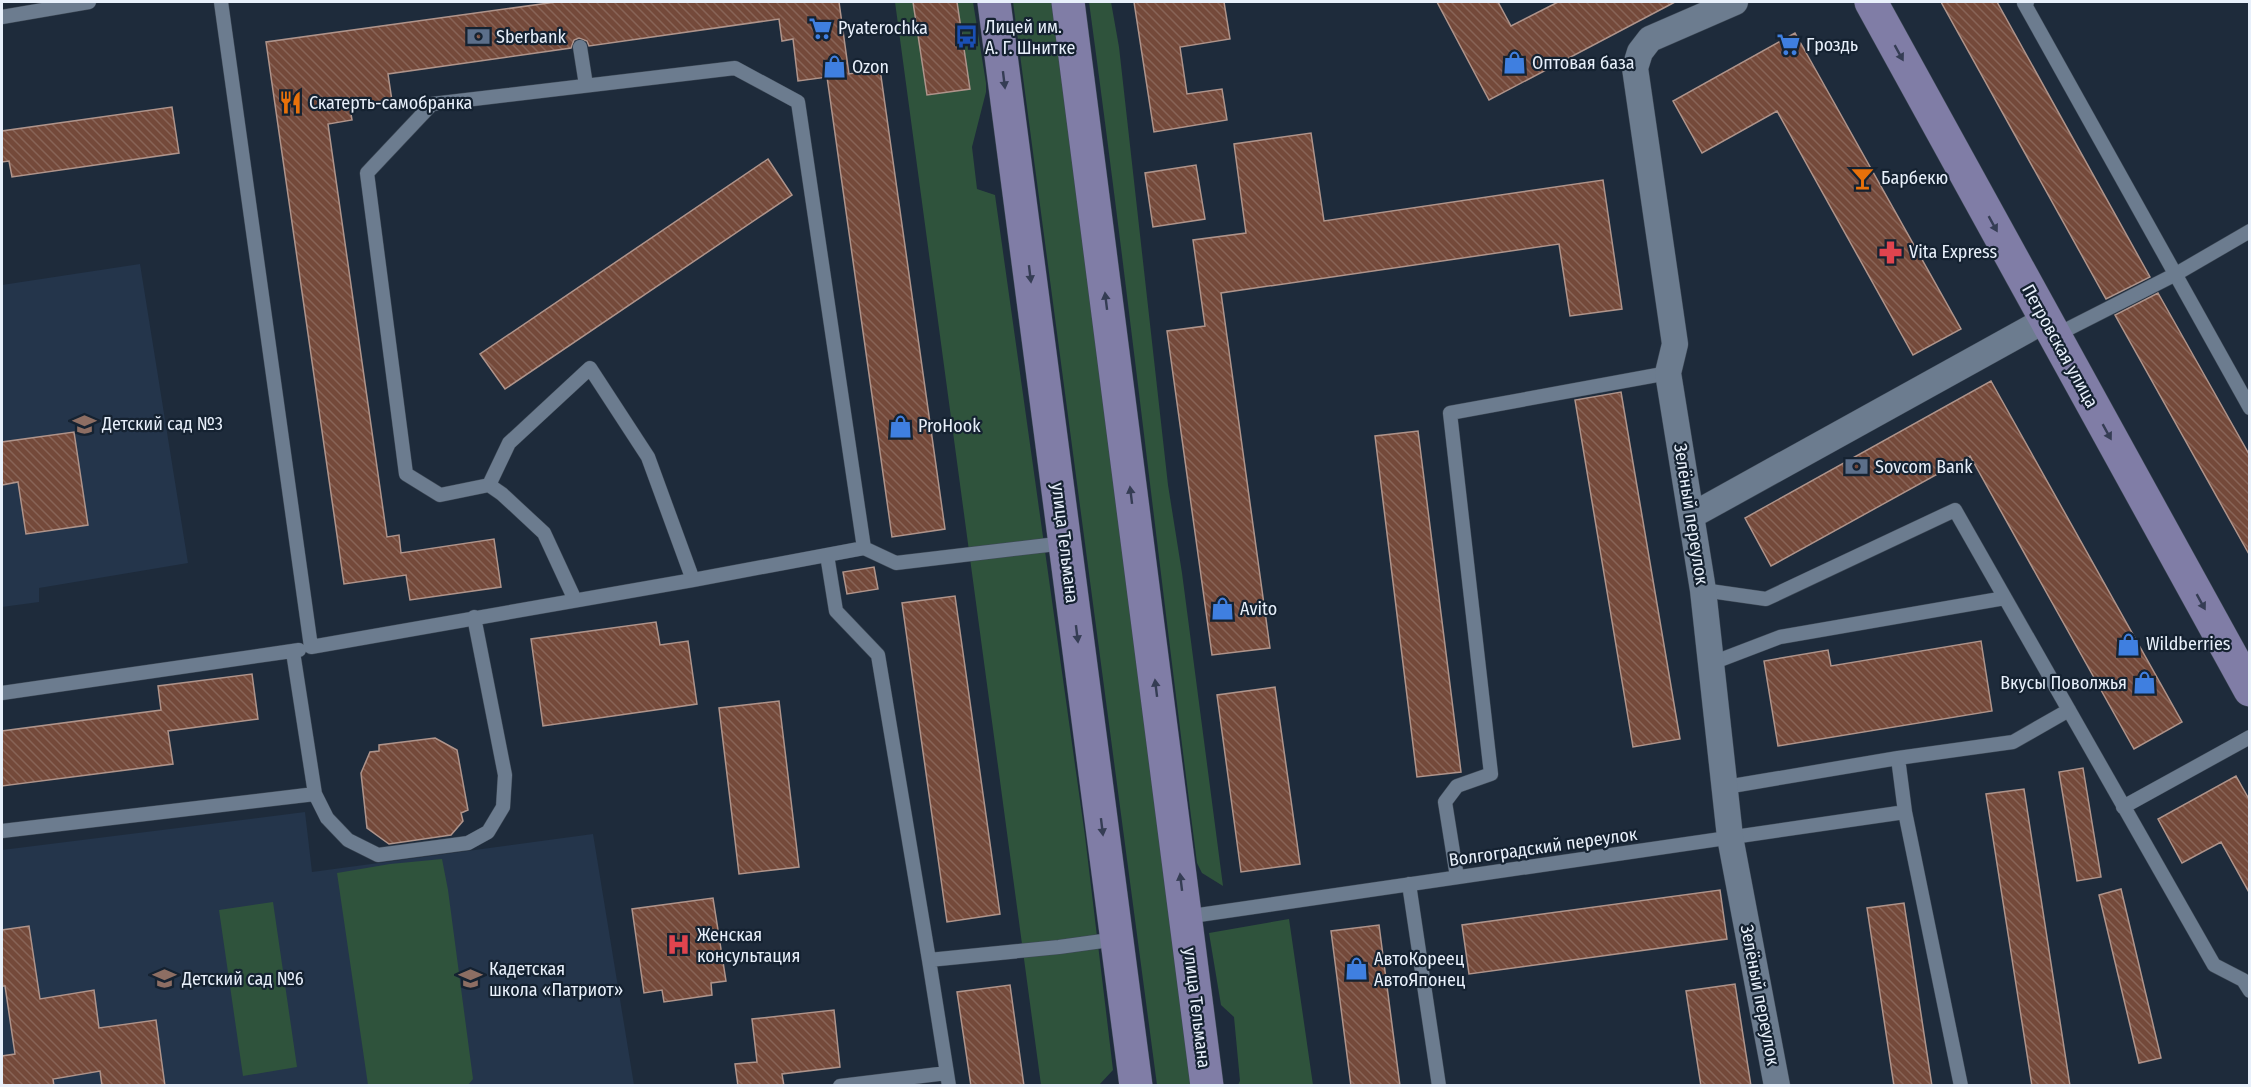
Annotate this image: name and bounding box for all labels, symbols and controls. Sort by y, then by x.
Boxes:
supermarket icon: Pyaterochka [807,15,833,41]
place label: Лицей им. А. Г. Шнитке [985,16,1075,59]
place label: Pyaterochka [838,17,928,39]
bank icon: Sberbank [465,24,491,50]
bus stop icon: Лицей им. А. Г. Шнитке [954,24,980,50]
place label: Sberbank [496,26,566,48]
supermarket icon: Гроздь [1775,32,1801,58]
place label: Гроздь [1806,34,1858,56]
one-way arrow [1894,45,1904,62]
shop icon: Оптовая база [1501,50,1527,76]
place label: Оптовая база [1532,52,1635,74]
shop icon: Ozon [821,54,847,80]
place label: Ozon [852,56,889,78]
one-way arrow [1000,71,1009,90]
restaurant icon: Скатерть-самобранка [278,90,304,116]
place label: Скатерть-самобранка [309,92,473,114]
bar icon: Барбекю [1850,165,1876,191]
place label: Барбекю [1881,167,1948,189]
one-way arrow [1988,216,1998,233]
pharmacy icon: Vita Express [1878,239,1904,265]
place label: Vita Express [1909,241,1998,263]
one-way arrow [1025,264,1034,283]
street label: Петровская улица [2017,280,2103,412]
one-way arrow [1102,292,1111,311]
school or university icon: Детский сад №3 [71,411,97,437]
place label: Детский сад №3 [101,413,223,435]
shop icon: ProHook [887,413,913,439]
place label: ProHook [918,415,981,437]
one-way arrow [2102,424,2112,441]
street label: Зелёный переулок [1669,442,1713,587]
bank icon: Sovcom Bank [1844,454,1870,480]
place label: Sovcom Bank [1875,456,1973,478]
street label: улица Тельмана [1047,482,1083,605]
one-way arrow [1127,485,1136,504]
one-way arrow [2196,594,2206,611]
shop icon: Avito [1209,596,1235,622]
place label: Avito [1240,598,1277,620]
one-way arrow [1072,624,1082,643]
shop icon: Wildberries [2115,631,2141,657]
place label: Wildberries [2146,633,2231,655]
shop icon: Вкусы Поволжья [2132,670,2158,696]
place label: Вкусы Поволжья [2000,672,2127,694]
one-way arrow [1151,679,1161,698]
one-way arrow [1097,818,1107,837]
street label: Волгоградский переулок [1447,823,1639,871]
one-way arrow [1176,872,1186,891]
street label: Зелёный переулок [1736,923,1785,1068]
place label: Женская консультация [697,924,800,967]
hospital icon: Женская консультация [666,932,692,958]
street label: улица Тельмана [1179,947,1215,1070]
place label: АвтоКореец АвтоЯпонец [1374,948,1466,991]
shop icon: АвтоКореец АвтоЯпонец [1343,956,1369,982]
place label: Кадетская школа «Патриот» [489,958,623,1001]
school or university icon: Детский сад №6 [151,966,177,992]
school or university icon: Кадетская школа «Патриот» [458,966,484,992]
place label: Детский сад №6 [181,968,304,990]

